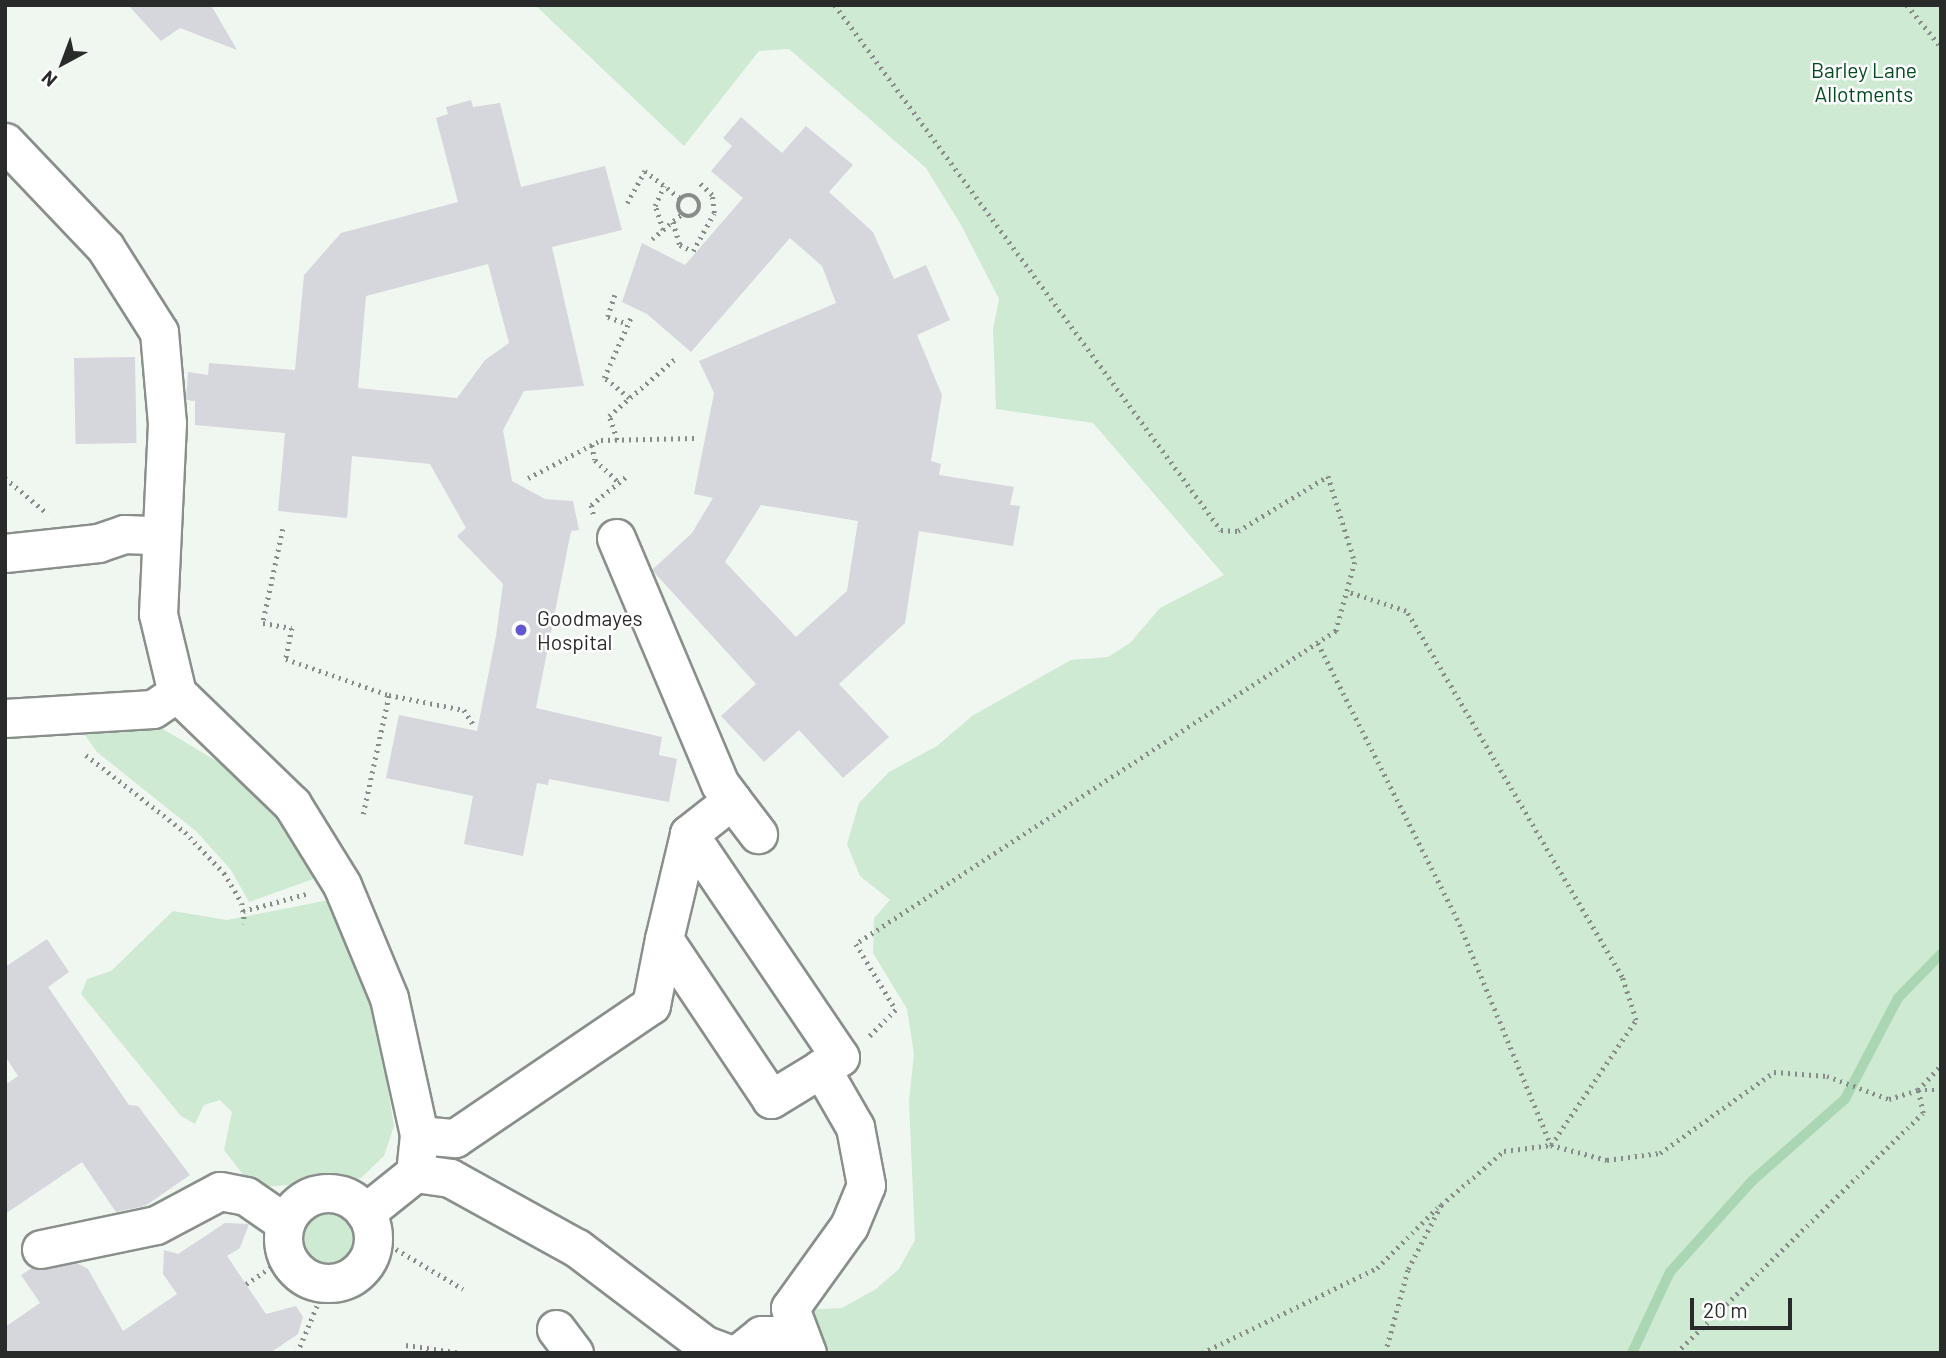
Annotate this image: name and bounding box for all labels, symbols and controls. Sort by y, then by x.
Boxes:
north arrow [28,28,98,98]
park label: Barley Lane Allotments [1811,57,1917,107]
text: N [37,66,61,92]
place label: Goodmayes Hospital [537,605,643,655]
marker: Goodmayes Hospital [511,620,531,640]
scale bar [1694,1284,1796,1328]
text: 20 m [1703,1297,1748,1322]

